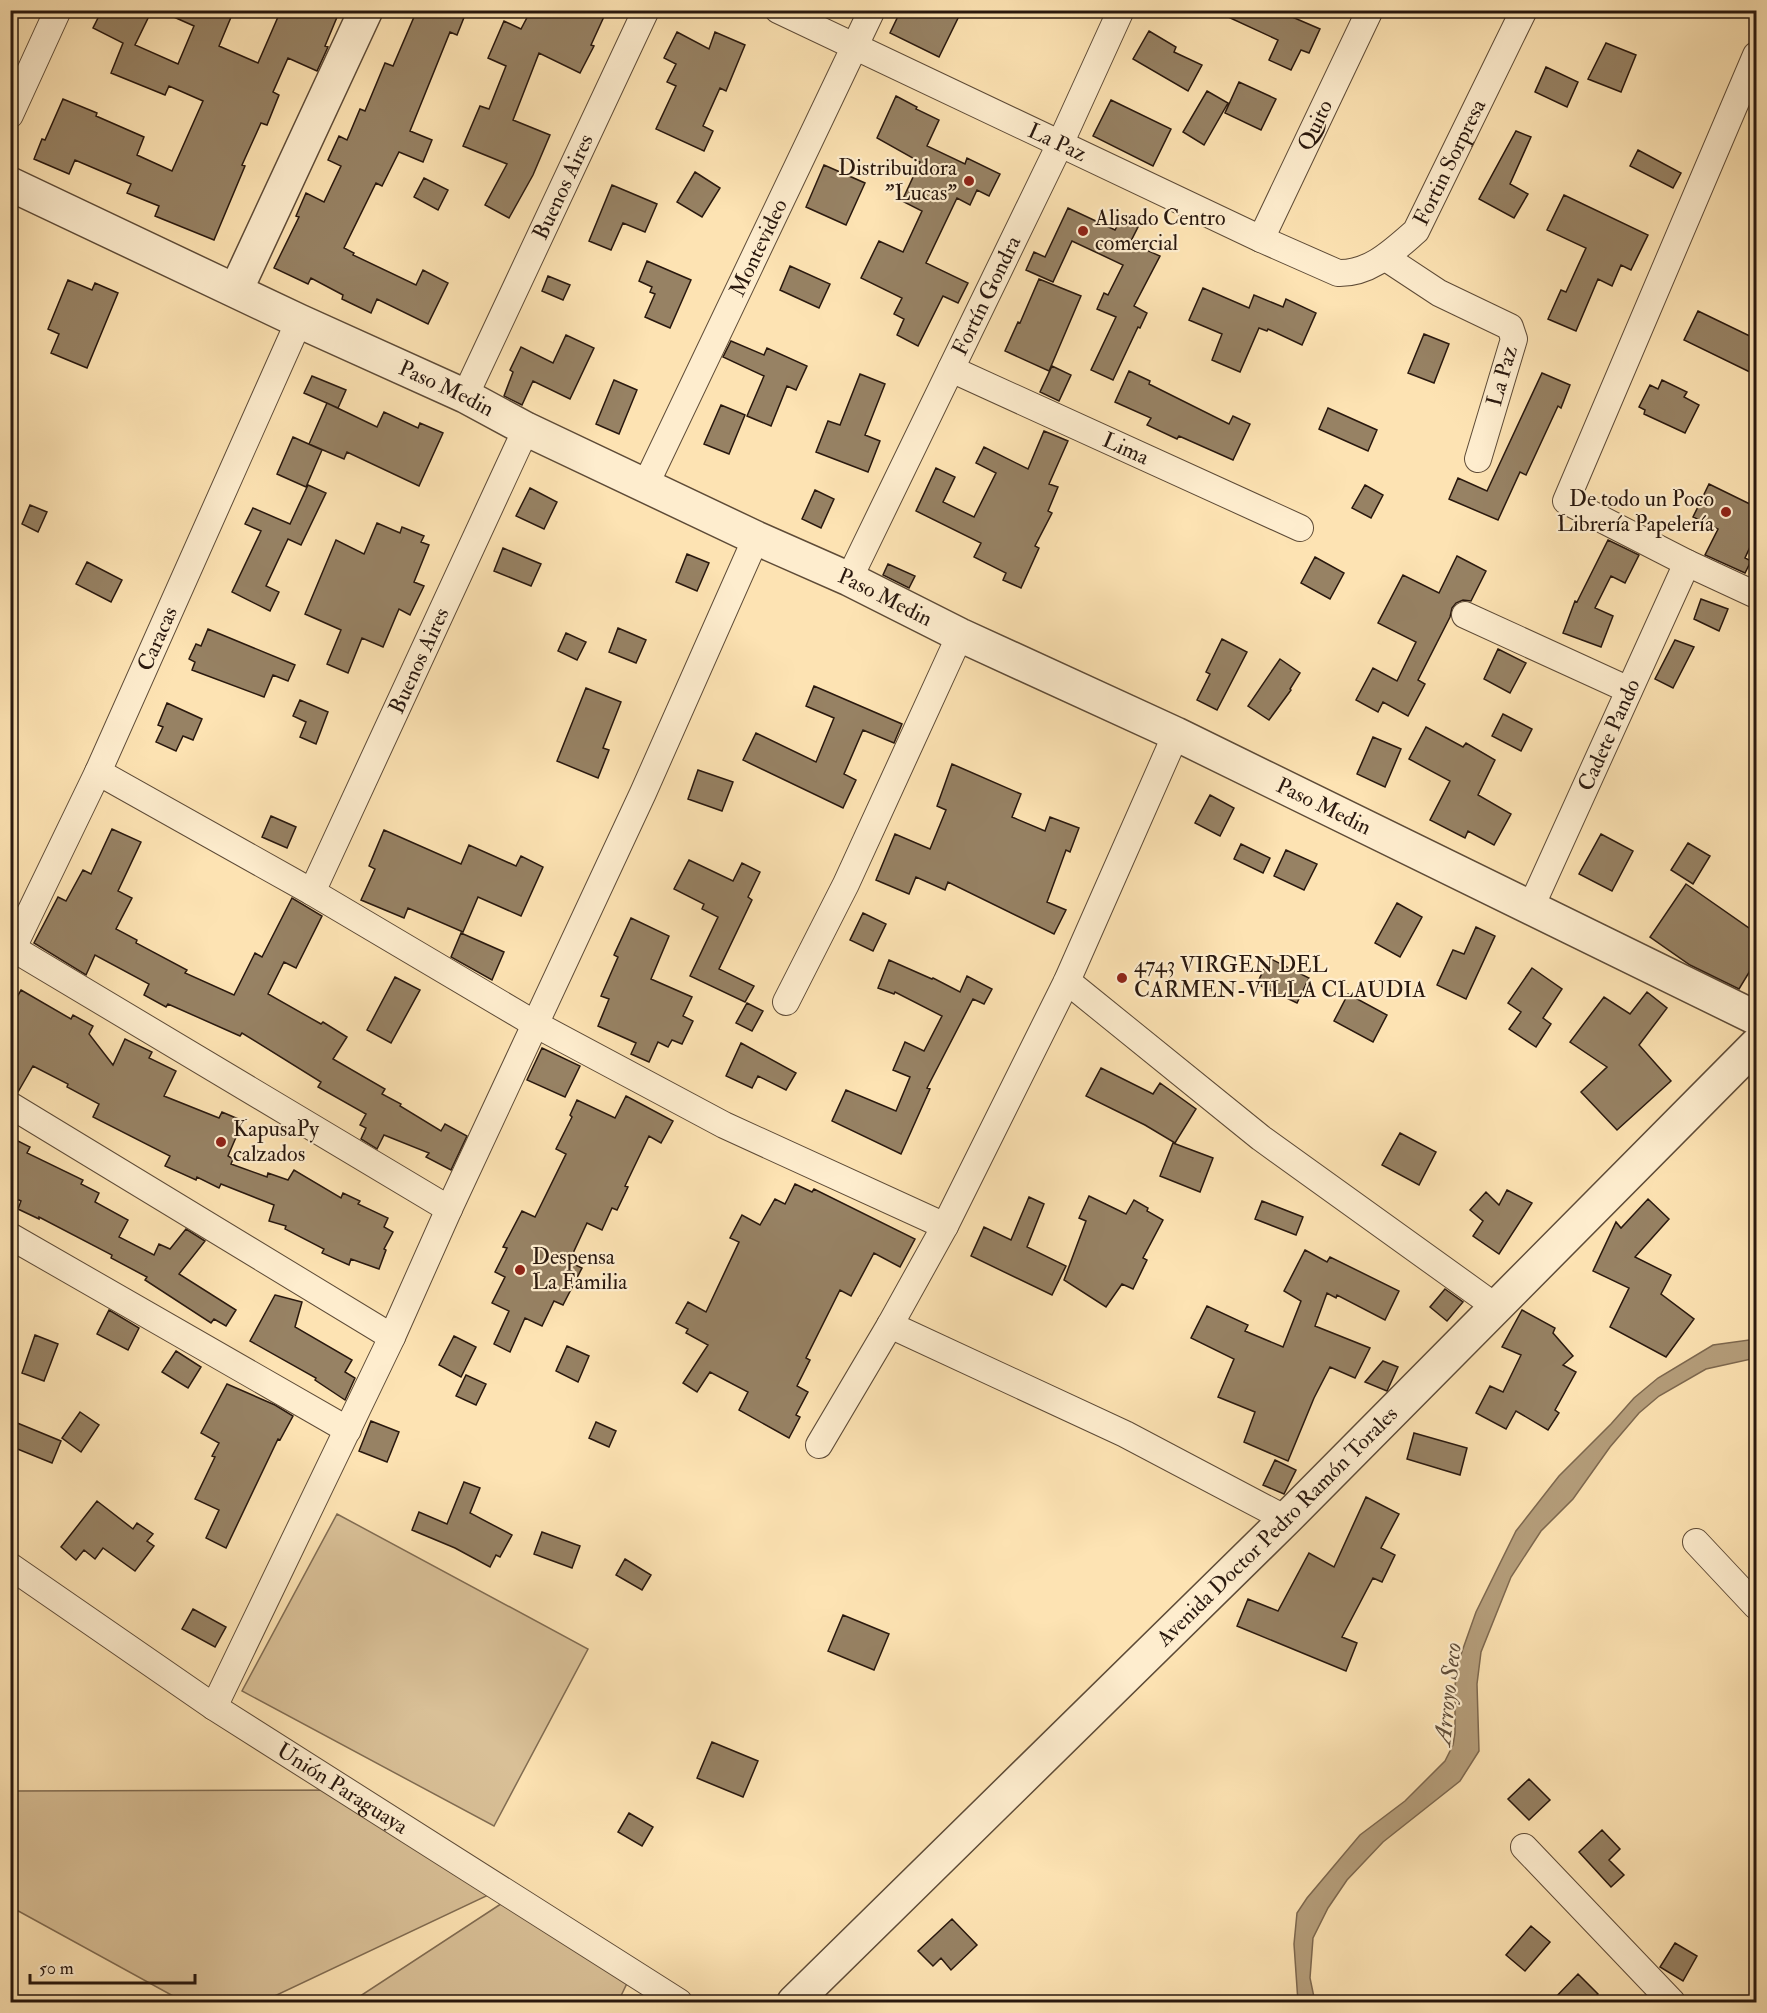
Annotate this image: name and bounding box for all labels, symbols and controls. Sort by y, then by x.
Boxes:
street label: Fortin Sorpresa [1407,94,1493,230]
street label: Quito [1291,95,1339,155]
street label: La Paz [1023,117,1091,168]
street label: Buenos Aires [526,129,600,244]
place label: Distribuidora "Lucas" [838,154,958,207]
marker: Distribuidora "Lucas" [962,174,976,188]
street label: Montevideo [723,194,794,301]
place label: Alisado Centro comercial [1094,204,1225,257]
marker: Alisado Centro comercial [1076,224,1090,238]
street label: Fortín Gondra [946,230,1028,360]
street label: La Paz [1480,342,1524,409]
street label: Paso Medin [394,354,499,423]
street label: Lima [1098,426,1154,472]
place label: De todo un Poco Librería Papelería [1557,485,1715,539]
marker: De todo un Poco Librería Papelería [1719,505,1733,519]
street label: Paso Medin [834,562,937,633]
street label: Caracas [131,602,184,675]
street label: Buenos Aires [382,603,456,718]
street label: Cadete Pando [1571,674,1647,795]
street label: Paso Medin [1272,771,1376,841]
place label: 4743 VIRGEN DEL CARMEN-VILLA CLAUDIA [1134,951,1426,1004]
marker: 4743 VIRGEN DEL CARMEN-VILLA CLAUDIA [1115,971,1129,985]
place label: KapusaPy calzados [233,1115,319,1168]
marker: KapusaPy calzados [214,1135,228,1149]
place label: Despensa La Familia [532,1243,628,1296]
marker: Despensa La Familia [513,1263,527,1277]
street label: Avenida Doctor Pedro Ramón Torales [1150,1400,1404,1653]
water label: Arroyo Seco [1427,1641,1469,1750]
street label: Unión Paraguaya [271,1736,414,1841]
scale bar [30,1947,195,1985]
text: 50 m [39,1957,74,1980]

